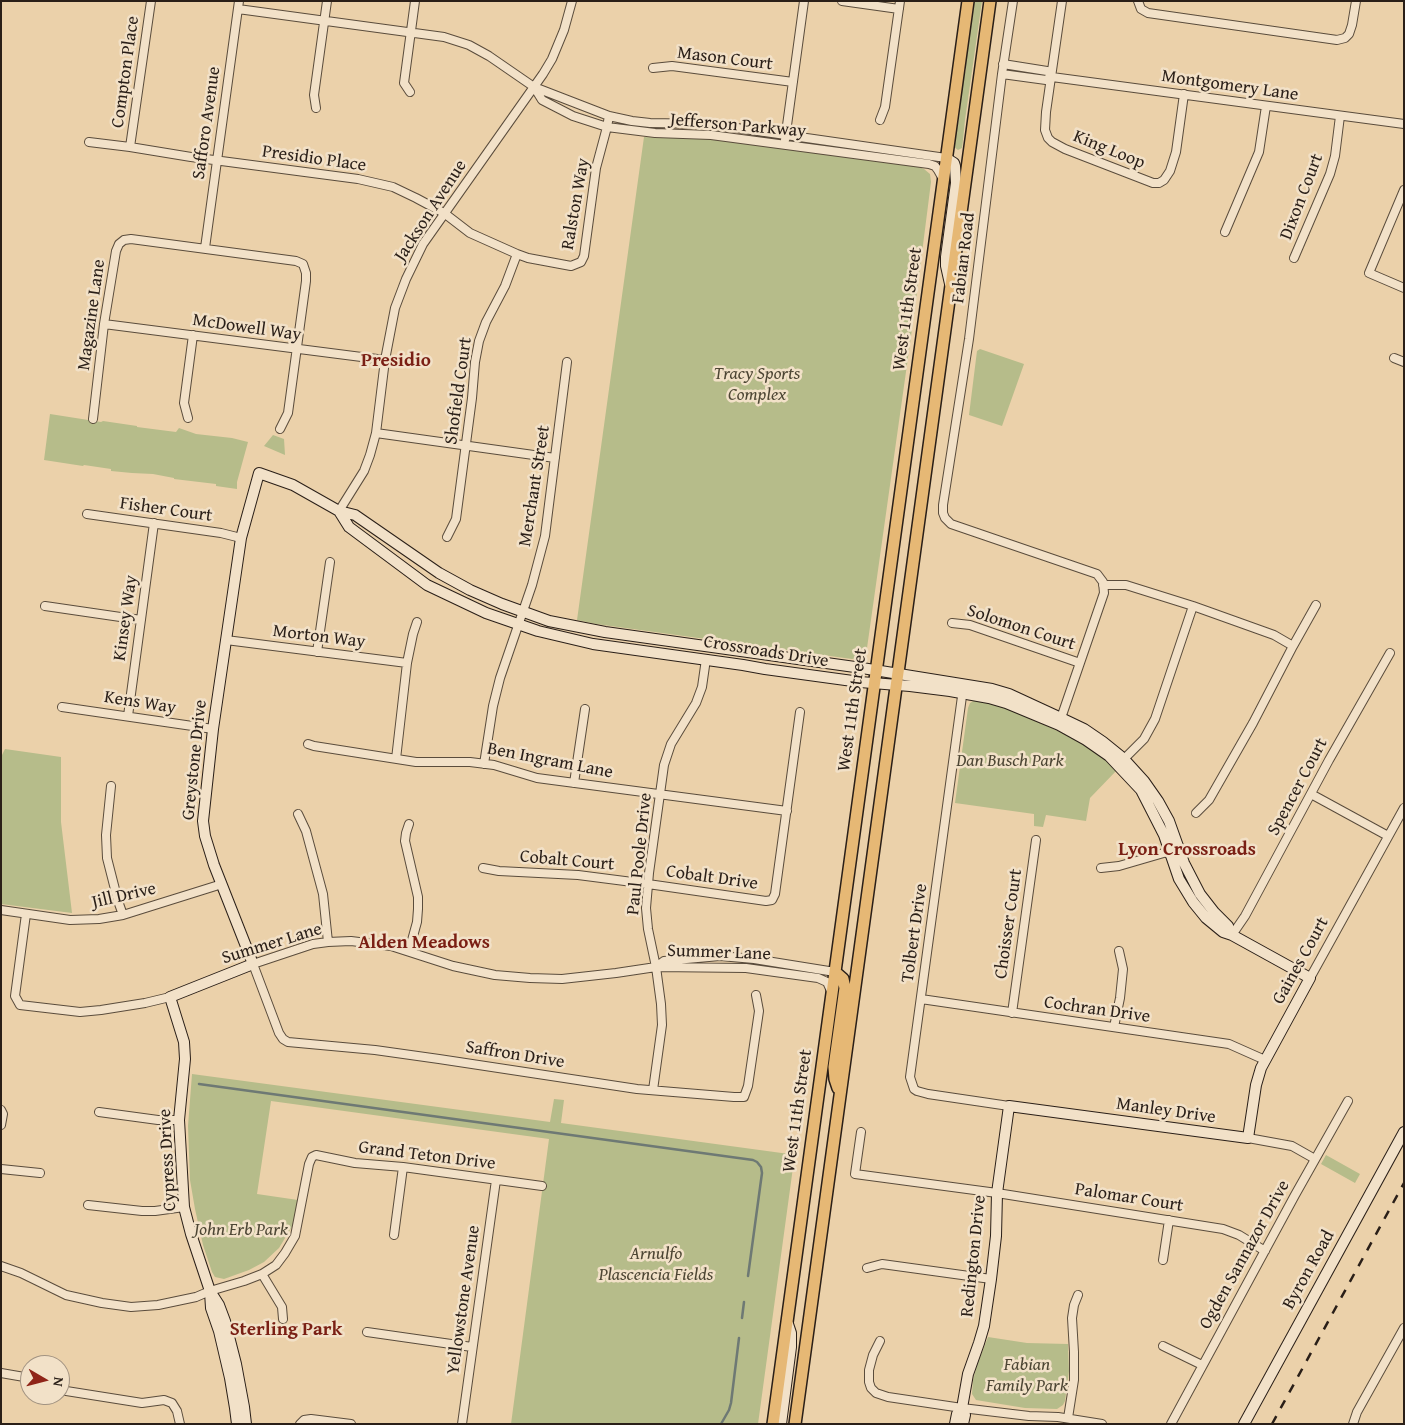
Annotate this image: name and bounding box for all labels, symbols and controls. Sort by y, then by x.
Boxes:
street label: Compton Place [107,15,145,129]
street label: Mason Court [676,42,774,76]
street label: Safforo Avenue [188,65,226,181]
street label: Montgomery Lane [1160,66,1300,106]
street label: Jefferson Parkway [669,109,807,143]
street label: King Loop [1070,126,1148,174]
street label: Presidio Place [261,141,367,177]
street label: Dixon Court [1276,151,1328,243]
street label: Jackson Avenue [390,156,472,266]
street label: Ralston Way [557,156,595,252]
street label: Fabian Road [948,211,980,305]
street label: West 11th Street [889,246,927,372]
street label: Magazine Lane [74,258,110,372]
street label: McDowell Way [191,310,303,346]
street label: Shofield Court [441,336,477,446]
district label: Presidio [361,350,431,372]
park label: Tracy Sports Complex [714,363,800,406]
street label: Merchant Street [515,424,555,548]
street label: Fisher Court [118,493,214,527]
street label: Kinsey Way [109,574,143,662]
street label: Solomon Court [964,600,1078,656]
street label: Morton Way [272,621,366,653]
street label: Crossroads Drive [702,631,830,673]
street label: West 11th Street [834,647,872,773]
street label: Kens Way [103,687,177,719]
street label: Greystone Drive [178,699,212,821]
street label: Spencer Court [1263,735,1333,839]
street label: Ben Ingram Lane [485,738,615,784]
park label: Dan Busch Park [956,750,1064,772]
street label: Paul Poole Drive [623,792,657,916]
district label: Lyon Crossroads [1118,839,1256,861]
street label: Cobalt Court [519,846,615,876]
street label: Cobalt Drive [665,861,759,895]
street label: Choisser Court [991,868,1027,980]
street label: Jill Drive [90,878,158,914]
street label: Tolbert Drive [897,882,933,984]
street label: Gaines Court [1268,914,1334,1008]
street label: Summer Lane [219,919,325,969]
district label: Alden Meadows [358,932,490,954]
street label: Summer Lane [667,940,771,966]
street label: Cochran Drive [1043,992,1151,1028]
street label: Saffron Drive [464,1037,566,1073]
street label: West 11th Street [779,1048,817,1174]
street label: Manley Drive [1115,1093,1217,1129]
street label: Cypress Drive [155,1108,181,1212]
street label: Grand Teton Drive [357,1137,497,1175]
street label: Ogden Sannazor Drive [1195,1177,1295,1333]
street label: Palomar Court [1073,1179,1185,1217]
street label: Redington Drive [957,1194,991,1318]
park label: John Erb Park [194,1219,288,1241]
street label: Yellowstone Avenue [443,1224,485,1376]
street label: Byron Road [1278,1227,1340,1313]
park label: Arnulfo Plascencia Fields [599,1243,713,1286]
district label: Sterling Park [230,1319,342,1341]
park label: Fabian Family Park [986,1354,1068,1396]
north arrow [20,1355,70,1405]
text: N [48,1376,69,1388]

